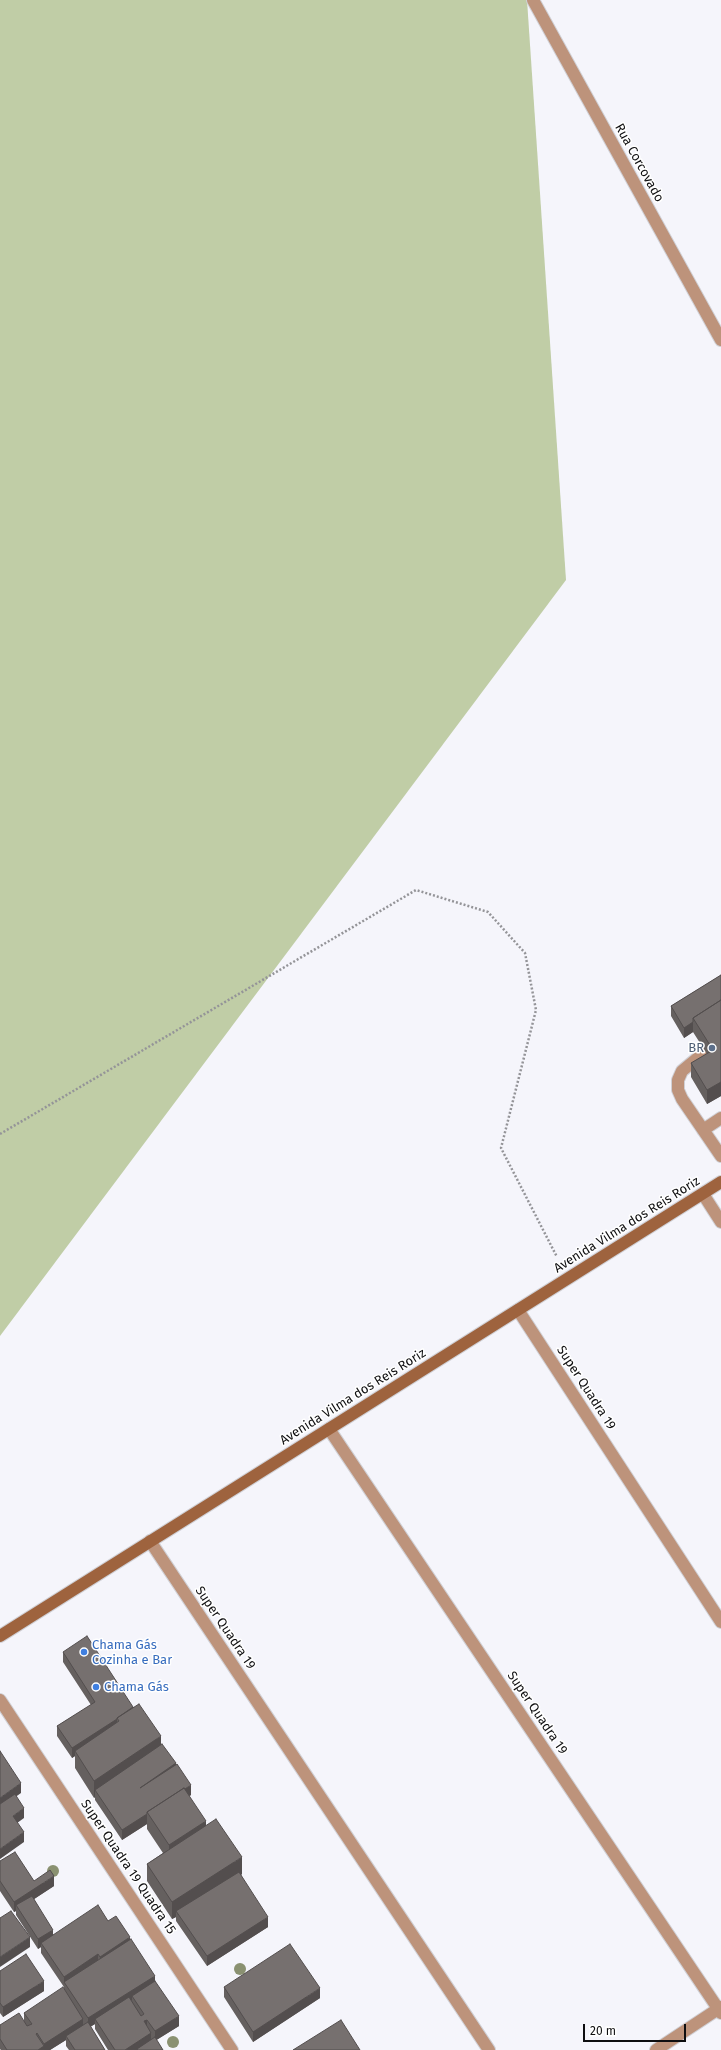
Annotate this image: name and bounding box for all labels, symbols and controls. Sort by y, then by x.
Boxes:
street label: Rua Corcovado [611,121,667,205]
place label: BR [688,1040,704,1056]
marker: BR [707,1043,717,1053]
street label: Avenida Vilma dos Reis Roriz [551,1174,703,1276]
street label: Super Quadra 19 [553,1343,619,1433]
street label: Avenida Vilma dos Reis Roriz [277,1346,429,1448]
street label: Super Quadra 19 [191,1583,259,1673]
place label: Chama Gás Cozinha e Bar [92,1637,172,1668]
marker: Chama Gás Cozinha e Bar [79,1647,89,1657]
street label: Super Quadra 19 [503,1668,571,1758]
place label: Chama Gás [104,1679,169,1695]
marker: Chama Gás [91,1682,101,1692]
street label: Super Quadra 19 Quadra 15 [77,1797,179,1937]
scale bar [585,2016,688,2042]
text: 20 m [590,2024,616,2038]

